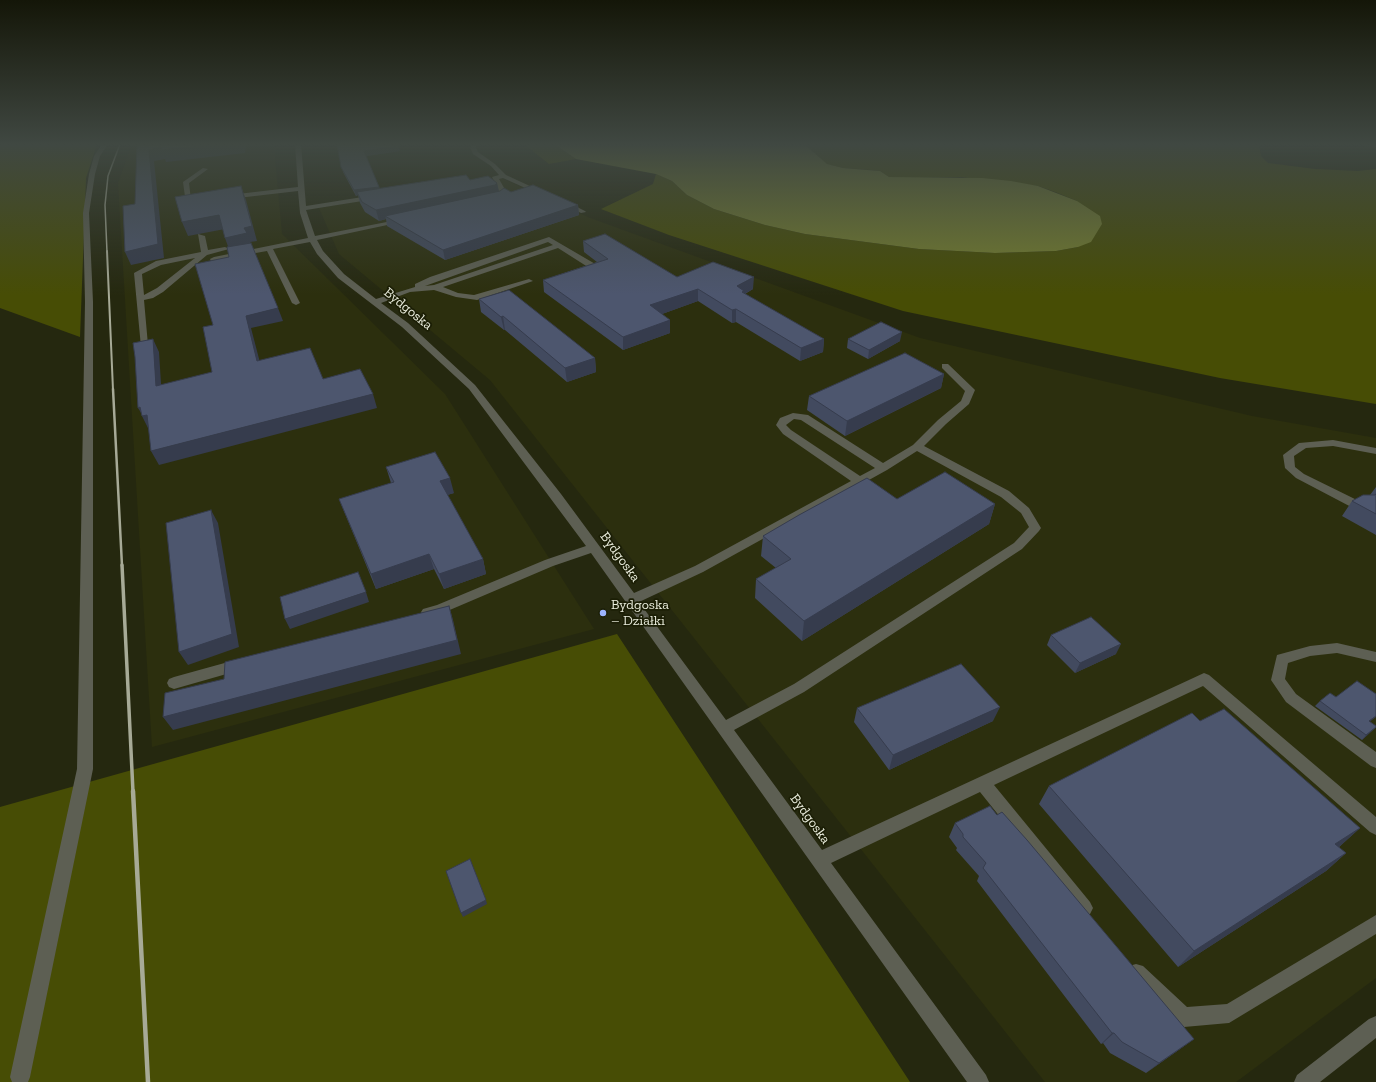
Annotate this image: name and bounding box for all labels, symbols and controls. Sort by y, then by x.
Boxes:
street label: Bydgoska [380,284,436,334]
street label: Bydgoska [596,529,644,585]
place label: Bydgoska – Działki [611,597,669,630]
marker: Bydgoska – Działki [598,608,608,618]
street label: Bydgoska [786,791,834,847]

